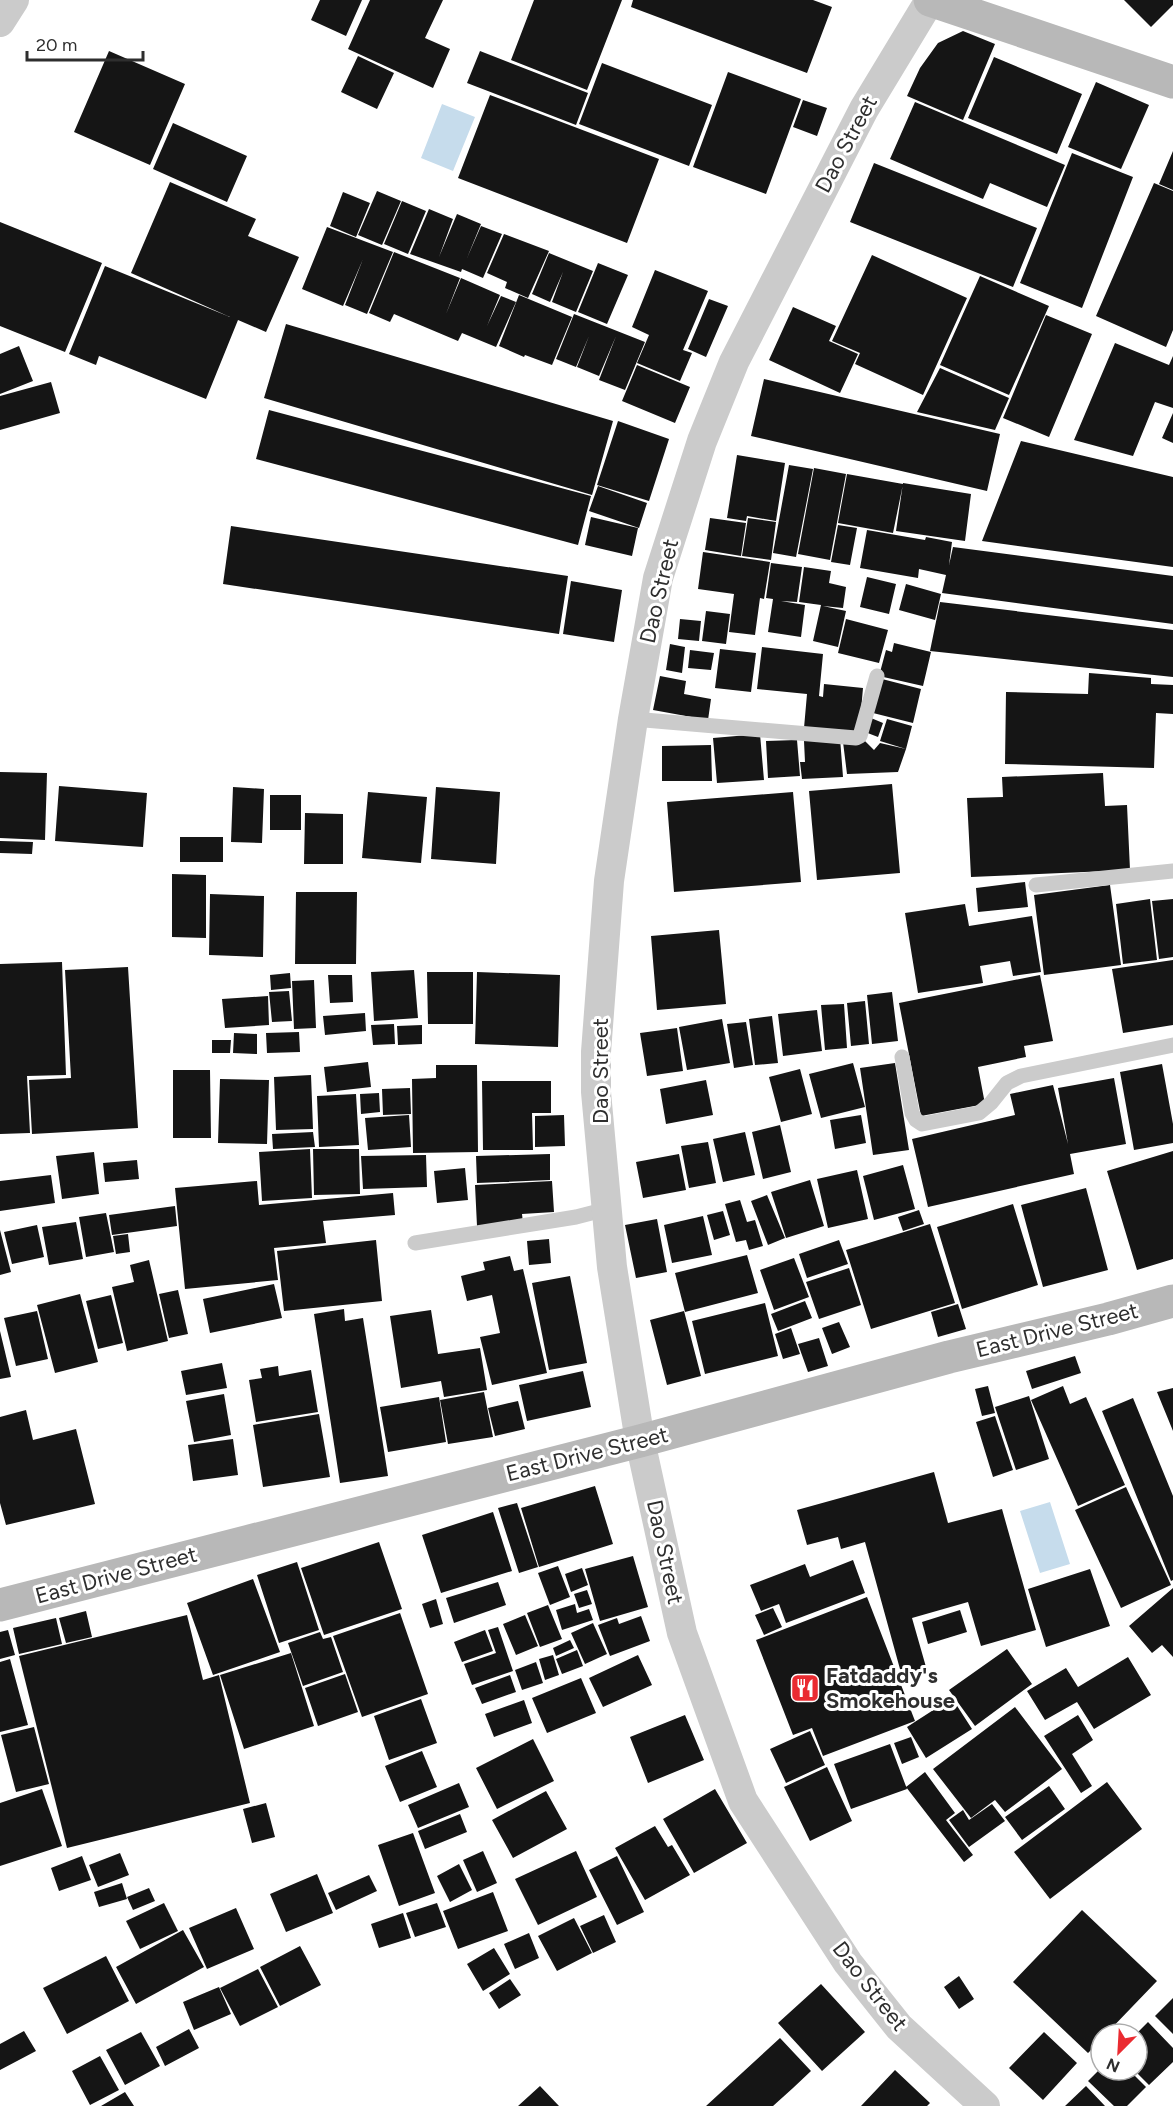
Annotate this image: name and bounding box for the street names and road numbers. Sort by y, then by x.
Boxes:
street label: Dao Street [809,91,883,197]
street label: Dao Street [634,536,684,646]
street label: Dao Street [587,1018,614,1124]
street label: East Drive Street [973,1297,1141,1363]
street label: East Drive Street [503,1421,671,1487]
street label: Dao Street [641,1497,689,1607]
street label: East Drive Street [32,1540,200,1610]
street label: Dao Street [827,1936,913,2036]

